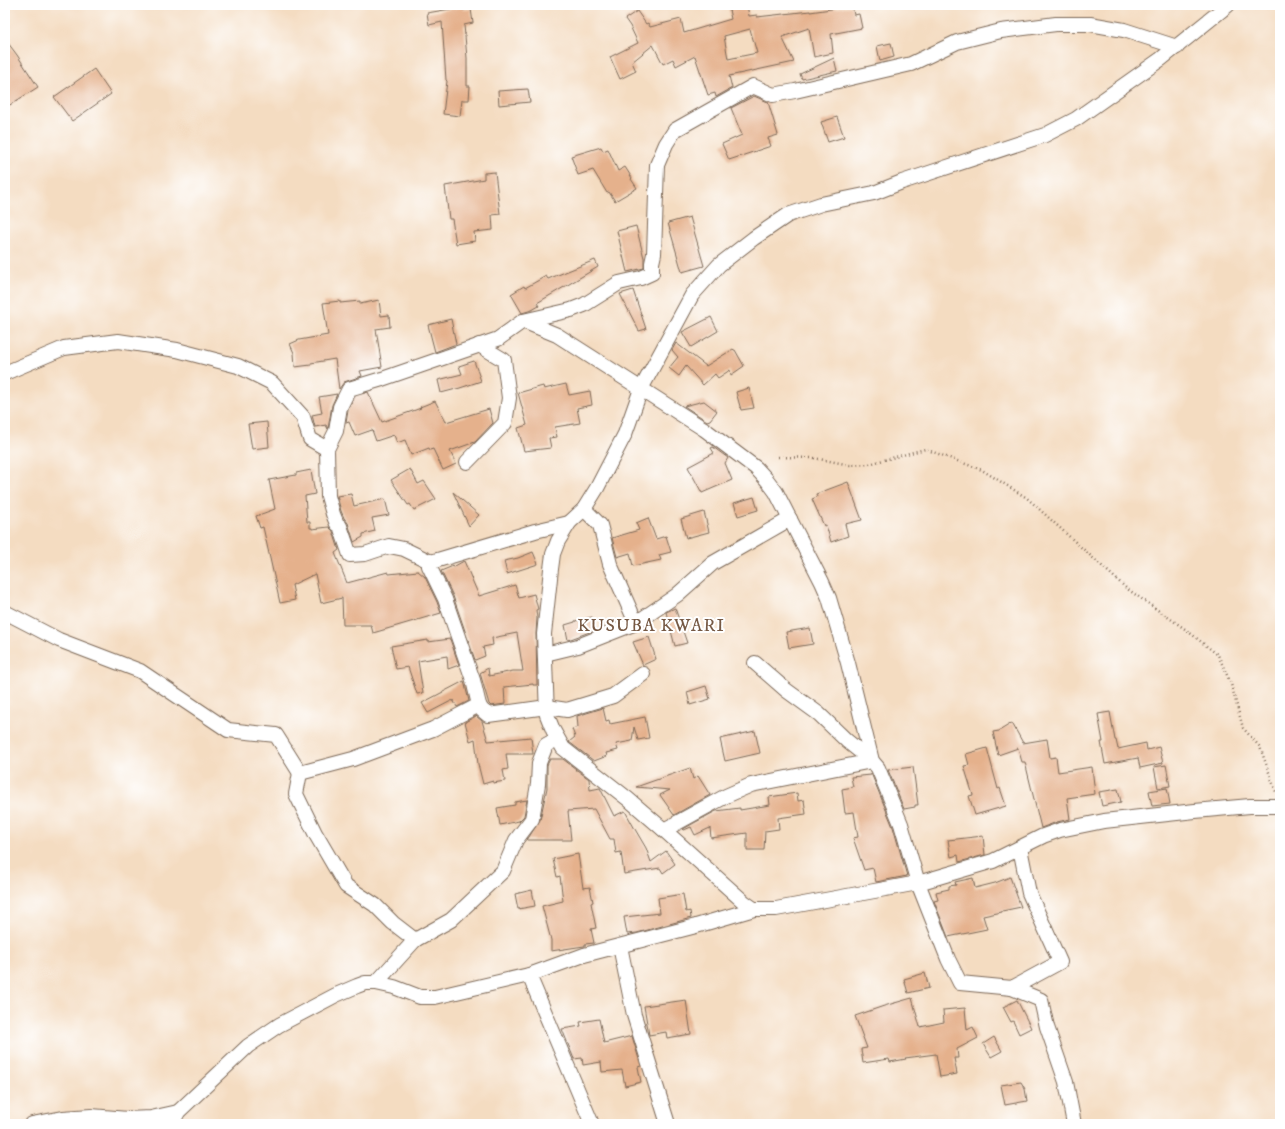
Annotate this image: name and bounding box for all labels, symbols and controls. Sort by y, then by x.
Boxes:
district label: KUSUBA KWARI [577,615,725,637]

